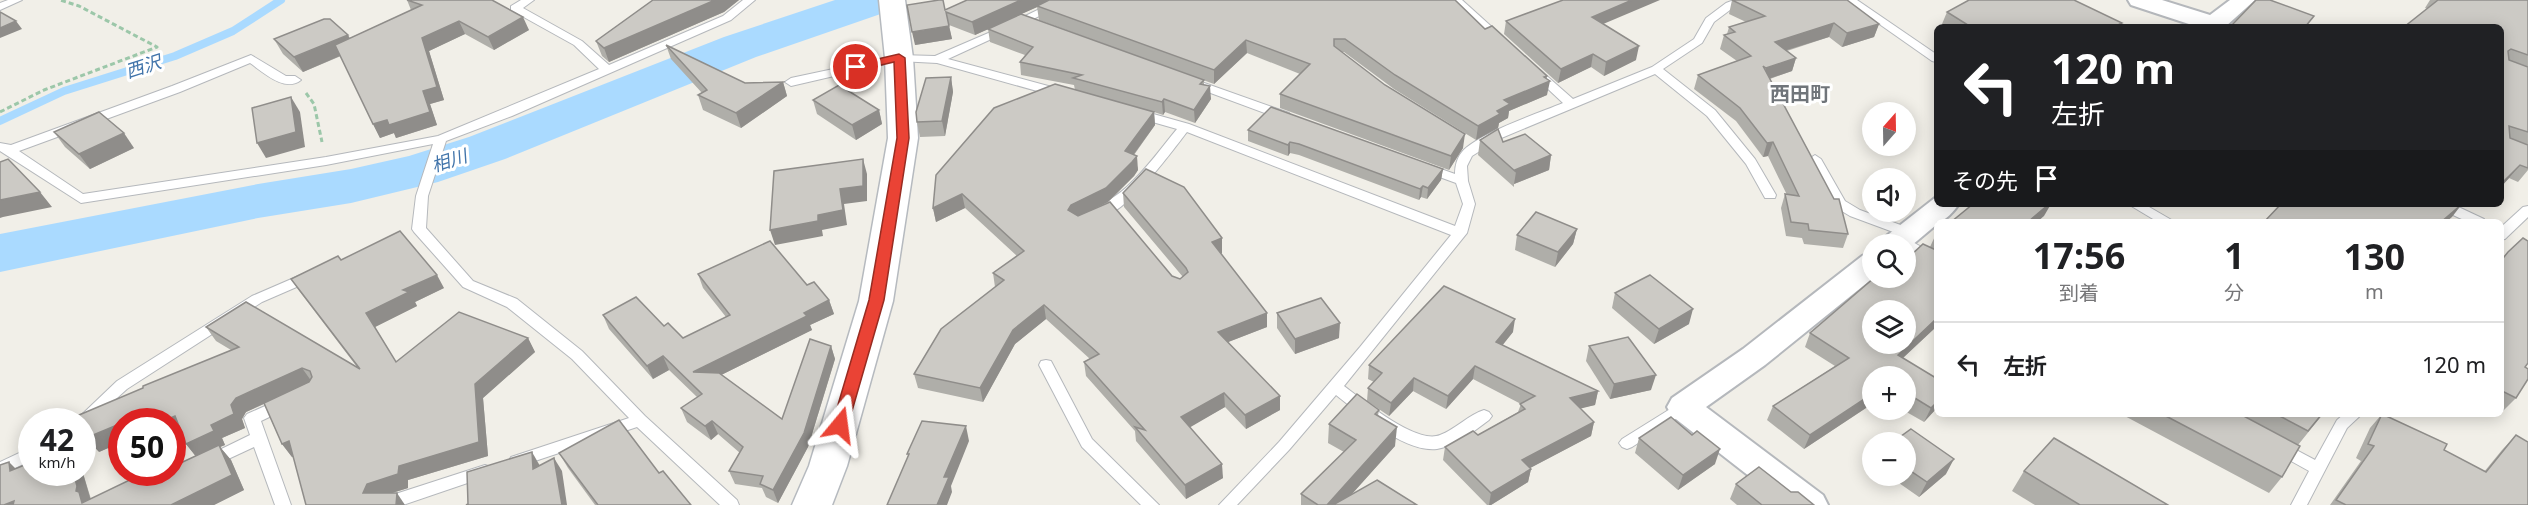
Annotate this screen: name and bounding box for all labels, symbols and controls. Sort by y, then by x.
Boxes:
text: 120 m [2051,39,2175,96]
pin [830,41,881,92]
water label: 西沢 [122,48,166,83]
icon: left [1952,48,2030,126]
icon: arrive [839,50,872,83]
district label: 西田町 [1770,80,1830,107]
text: 左折 [2051,95,2105,132]
north arrow [1862,102,1916,156]
map controls [1862,102,1916,486]
water label: 相川 [428,142,472,177]
icon: arrive [2030,162,2063,195]
text: その先 [1952,165,2018,195]
button: sound [1862,168,1916,222]
text: 17:56 [2033,231,2125,280]
text: 1 [2224,231,2245,280]
text: 130 [2343,232,2405,281]
button: search [1862,234,1916,288]
text: m [2365,278,2384,305]
text: 到着 [2059,279,2099,306]
text: 分 [2224,279,2244,306]
button: layers [1862,300,1916,354]
icon: left [1952,348,1985,381]
text: 120 m [2422,349,2486,379]
text: 左折 [2003,350,2047,380]
button: + [1862,366,1916,420]
position arrow [808,393,872,457]
speed limit sign: 50 [108,408,186,486]
text: 42 [40,419,74,460]
button: − [1862,432,1916,486]
text: km/h [39,452,75,472]

